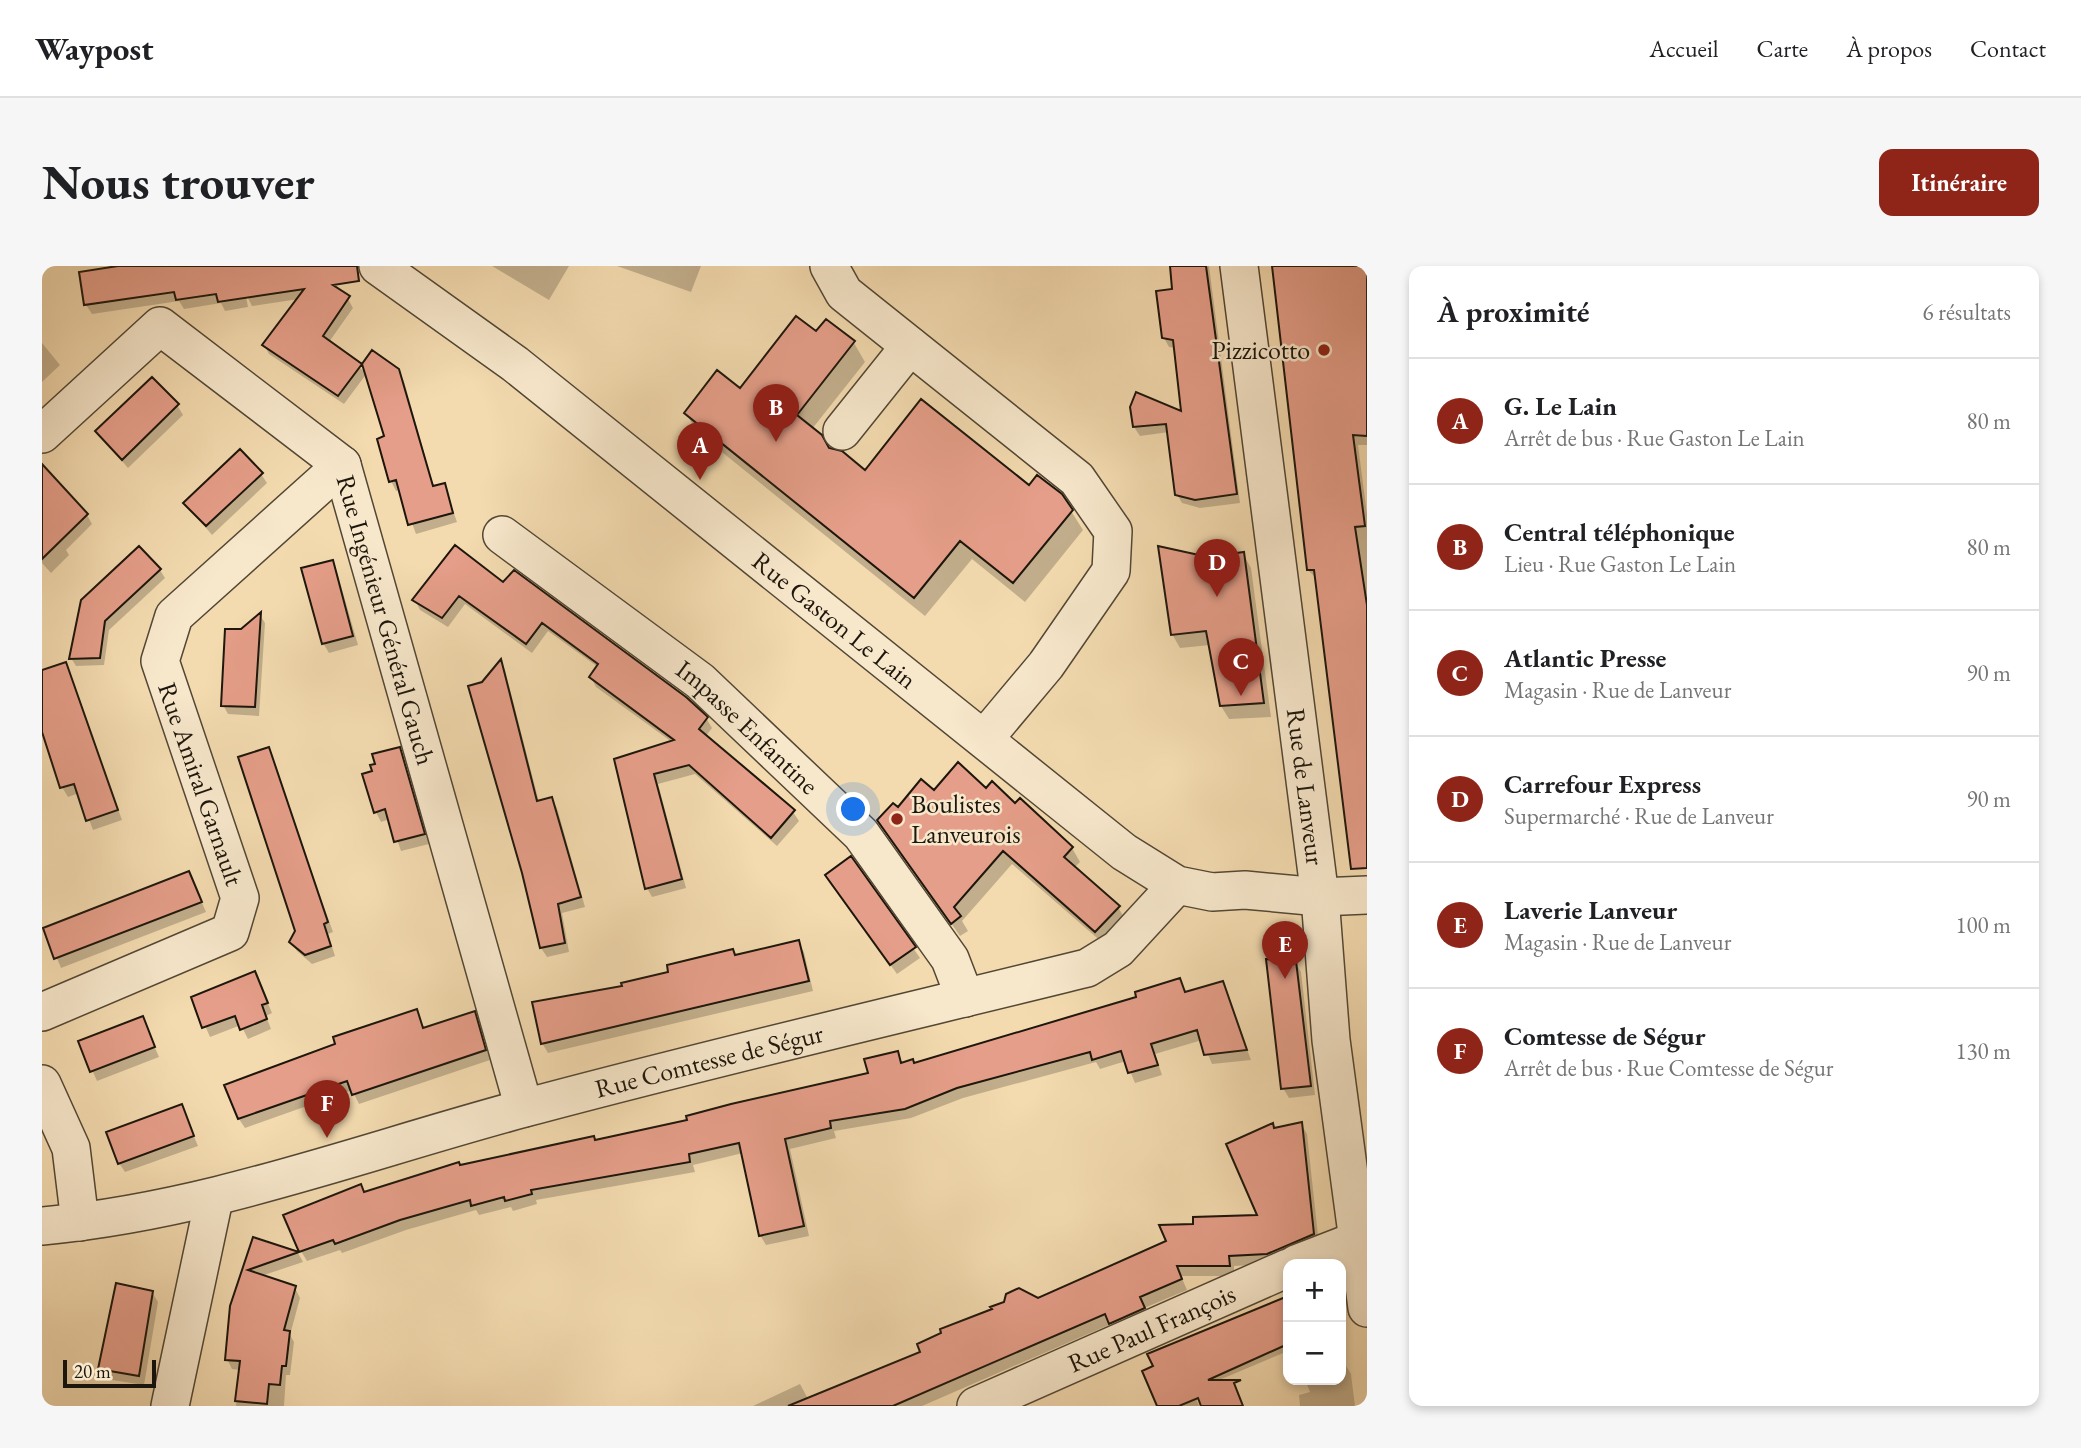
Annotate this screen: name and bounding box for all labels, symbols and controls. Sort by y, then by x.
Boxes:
text: Waypost [35,27,154,70]
text: Accueil [1649,33,1719,64]
text: Carte [1757,33,1808,64]
text: À propos [1846,33,1932,64]
text: Contact [1970,33,2046,64]
button: Itinéraire [1879,149,2039,216]
text: Nous trouver [42,150,315,214]
text: À proximité [1437,292,1589,331]
text: 6 résultats [1923,297,2011,327]
place label: Pizzicotto [1211,333,1310,367]
marker: Pizzicotto [1316,342,1332,358]
pin: B [753,384,799,442]
text: G. Le Lain [1504,389,1617,423]
text: A [1452,406,1468,436]
text: 80 m [1966,406,2011,436]
pin: A [677,422,723,480]
text: Arrêt de bus · Rue Gaston Le Lain [1504,423,1805,453]
street label: Rue Ingénieur Général Gauch [329,471,443,769]
text: Central téléphonique [1504,515,1735,549]
text: B [1453,532,1467,562]
text: 80 m [1966,532,2011,562]
pin: D [1194,539,1240,597]
street label: Rue Gaston Le Lain [745,544,924,697]
text: Lieu · Rue Gaston Le Lain [1504,549,1736,579]
pin: C [1218,638,1264,696]
text: Atlantic Presse [1504,641,1666,675]
street label: Impasse Enfantine [669,652,826,802]
text: C [1452,658,1468,688]
text: 90 m [1966,658,2011,688]
text: Magasin · Rue de Lanveur [1504,675,1731,705]
street label: Rue Amiral Garnault [150,678,252,890]
street label: Rue de Lanveur [1279,706,1333,868]
text: Carrefour Express [1504,767,1701,801]
text: D [1451,784,1469,814]
text: 90 m [1966,784,2011,814]
place label: Boulistes Lanveurois [911,787,1021,851]
your location [836,792,870,826]
text: Supermarché · Rue de Lanveur [1504,801,1774,831]
marker: Boulistes Lanveurois [889,811,905,827]
text: Laverie Lanveur [1504,893,1677,927]
text: E [1453,910,1467,940]
text: 100 m [1955,910,2011,940]
pin: E [1262,921,1308,979]
text: Magasin · Rue de Lanveur [1504,927,1731,957]
street label: Rue Comtesse de Ségur [591,1016,827,1106]
text: Comtesse de Ségur [1504,1019,1705,1053]
text: F [1454,1036,1466,1066]
text: 130 m [1955,1036,2011,1066]
text: Arrêt de bus · Rue Comtesse de Ségur [1504,1053,1833,1083]
pin: F [304,1080,350,1138]
map controls [1283,1259,1346,1385]
button: + [1283,1259,1346,1322]
street label: Rue Paul François [1062,1276,1241,1380]
button: − [1283,1322,1346,1385]
scale bar [63,1357,156,1389]
text: 20 m [74,1359,111,1384]

